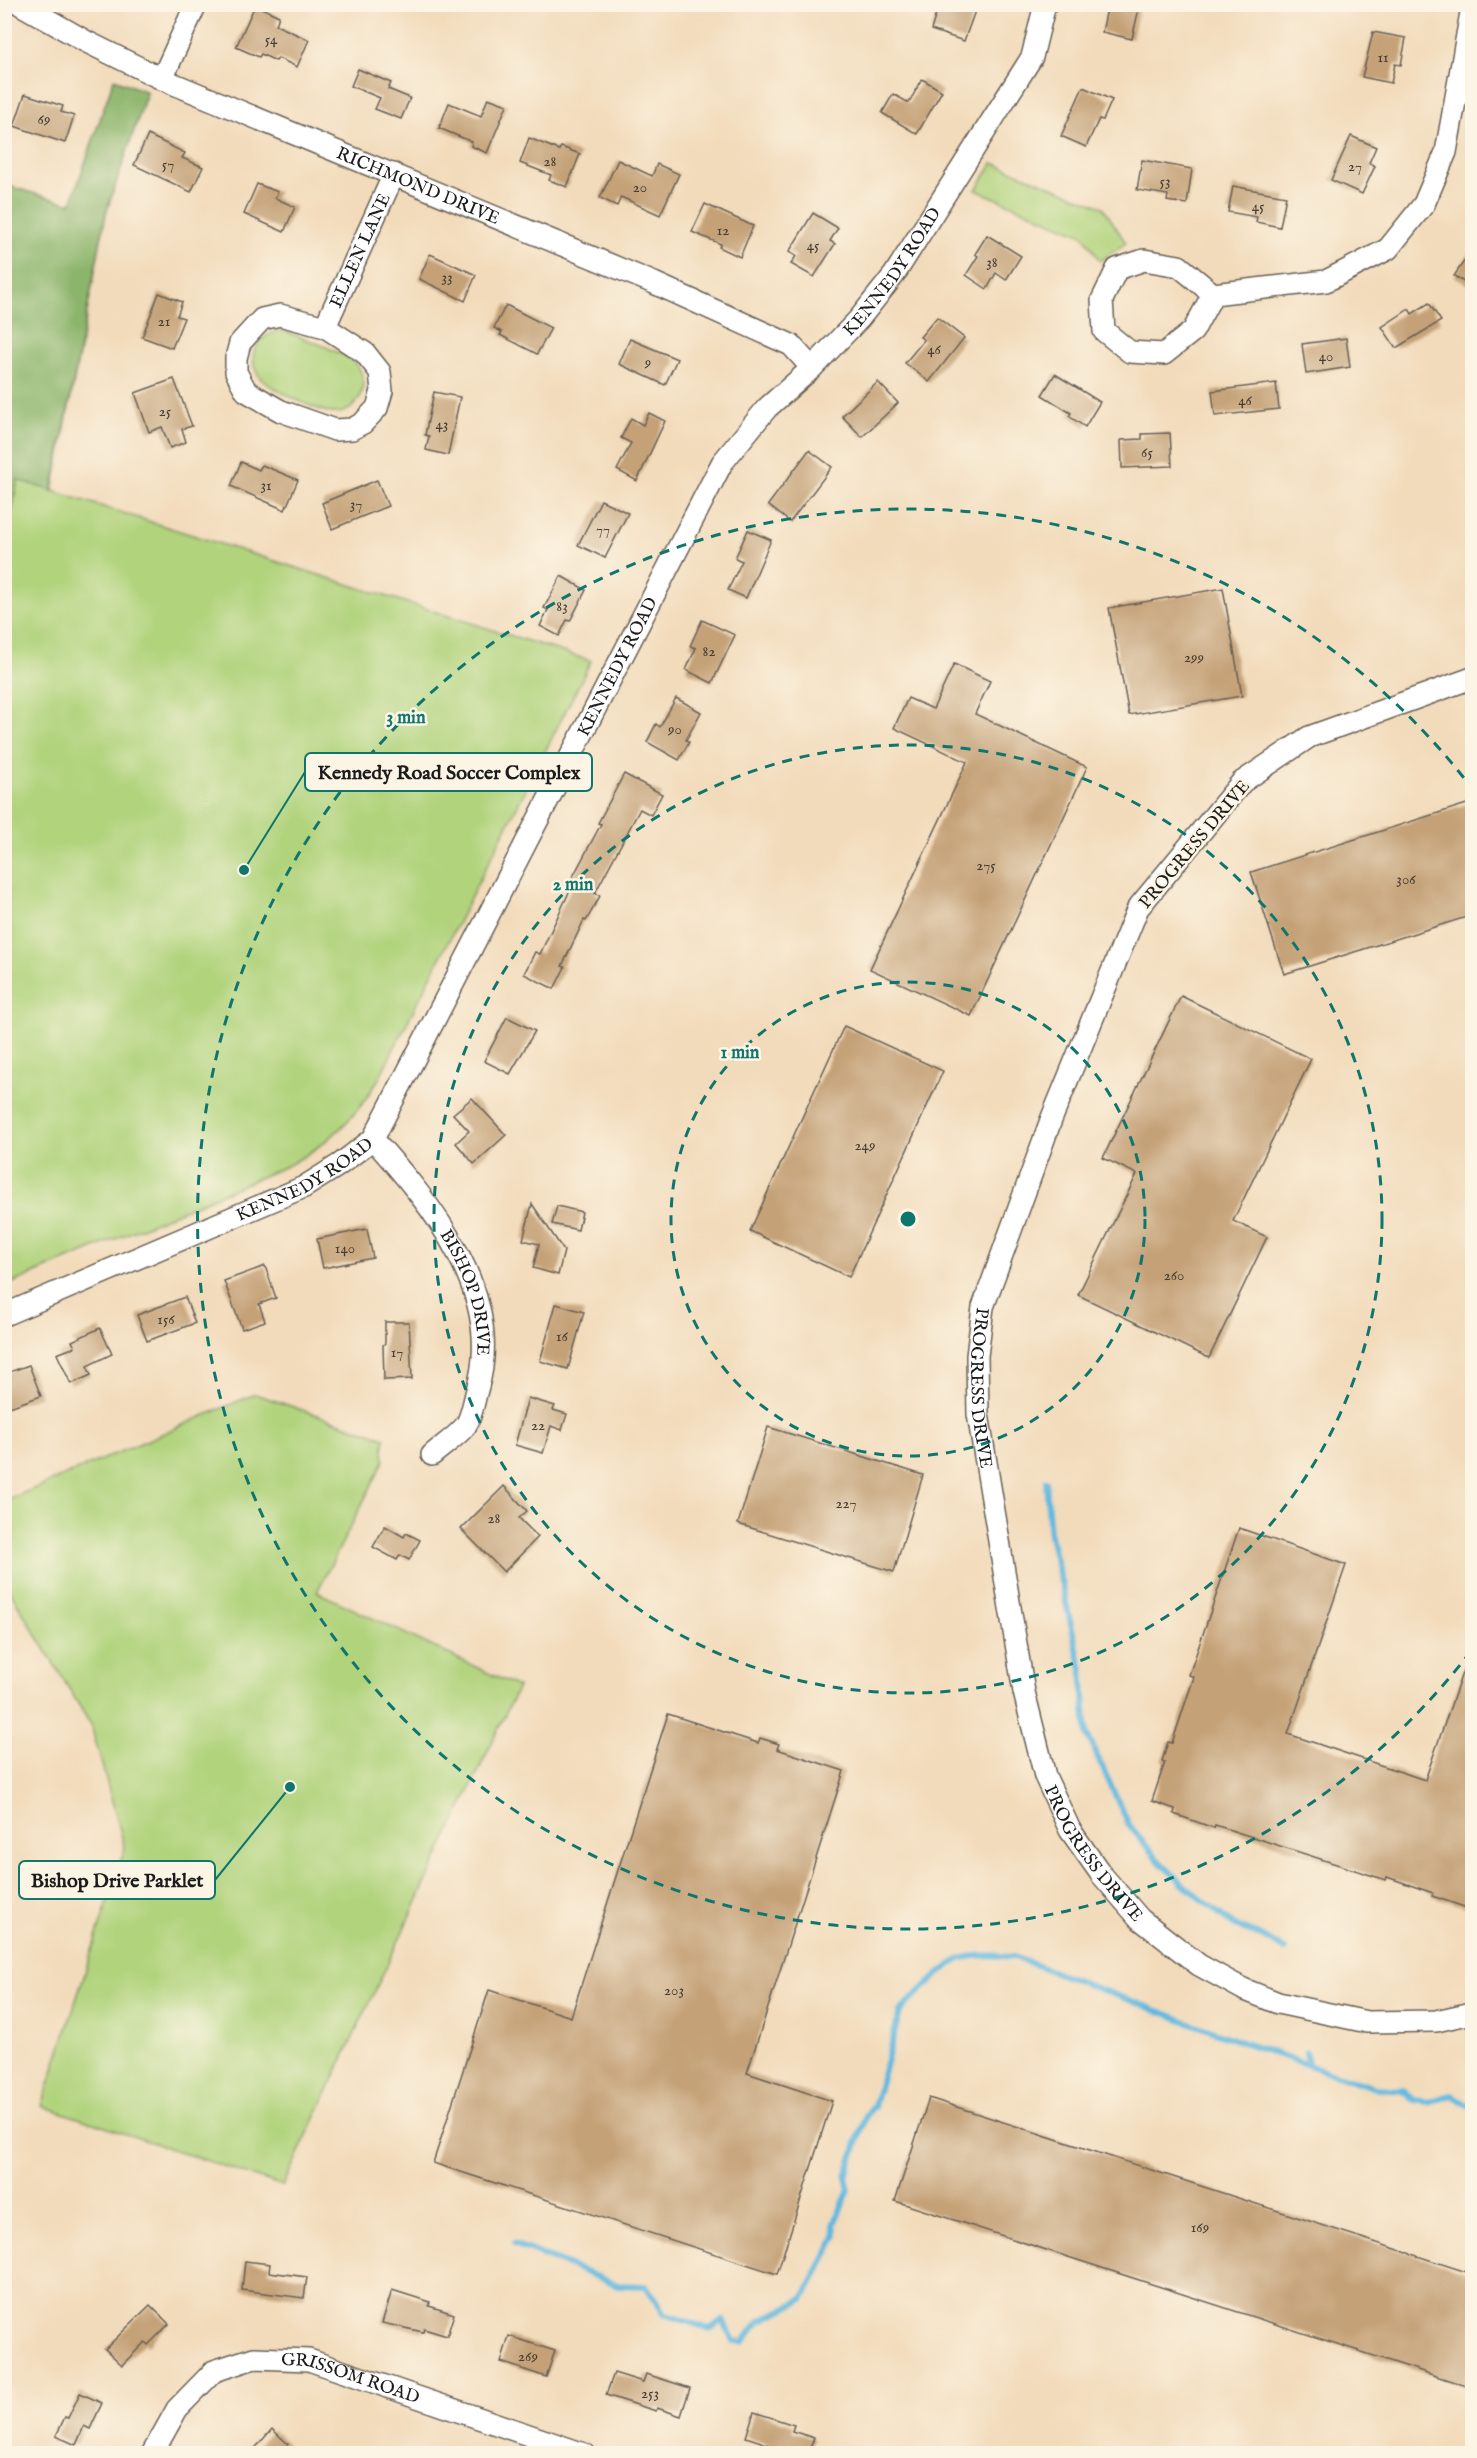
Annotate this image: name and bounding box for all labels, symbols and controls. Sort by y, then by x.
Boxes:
house number: 54 [265,30,278,49]
house number: 11 [1377,48,1389,67]
house number: 69 [38,110,50,129]
street label: RICHMOND DRIVE [332,143,503,231]
house number: 28 [544,152,557,171]
house number: 57 [162,155,174,174]
house number: 27 [1348,157,1362,176]
house number: 53 [1159,172,1171,191]
house number: 20 [633,178,647,197]
street label: ELLEN LANE [325,190,397,312]
house number: 45 [1252,197,1265,216]
street label: KENNEDY ROAD [839,203,947,342]
house number: 12 [717,221,729,240]
house number: 45 [807,236,820,255]
house number: 38 [986,253,998,272]
house number: 33 [441,268,453,287]
house number: 21 [158,312,170,331]
house number: 46 [927,340,942,359]
house number: 40 [1319,347,1333,366]
house number: 9 [644,353,651,372]
house number: 46 [1238,391,1253,410]
house number: 25 [159,402,172,421]
house number: 43 [436,415,448,434]
house number: 65 [1141,443,1153,462]
house number: 31 [260,476,272,495]
house number: 37 [350,495,362,514]
house number: 77 [596,520,610,539]
street label: KENNEDY ROAD [573,594,664,741]
house number: 83 [556,597,568,616]
house number: 82 [703,642,715,661]
house number: 299 [1184,648,1204,667]
text: 3 min [387,707,426,730]
house number: 90 [667,720,682,739]
callout: Kennedy Road Soccer Complex [305,753,592,791]
text: Kennedy Road Soccer Complex [317,761,581,786]
street label: PROGRESS DRIVE [1135,776,1256,914]
house number: 275 [976,856,996,875]
house number: 306 [1396,870,1416,889]
text: 2 min [553,874,594,897]
text: 1 min [721,1042,760,1065]
street label: KENNEDY ROAD [233,1133,378,1228]
house number: 249 [855,1136,875,1155]
centre of rings [898,1209,918,1229]
street label: BISHOP DRIVE [434,1225,494,1356]
house number: 140 [335,1239,355,1258]
house number: 260 [1164,1266,1184,1285]
street label: PROGRESS DRIVE [963,1306,997,1470]
house number: 156 [157,1310,175,1329]
house number: 16 [556,1327,569,1346]
house number: 17 [391,1343,403,1362]
house number: 22 [531,1416,545,1435]
house number: 227 [836,1494,856,1513]
house number: 28 [488,1509,501,1528]
street label: PROGRESS DRIVE [1038,1782,1147,1927]
callout: Bishop Drive Parklet [19,1861,215,1899]
text: Bishop Drive Parklet [31,1869,203,1894]
house number: 203 [664,1981,684,2000]
house number: 169 [1191,2218,1209,2237]
house number: 269 [518,2347,538,2366]
street label: GRISSOM ROAD [281,2349,422,2410]
house number: 253 [641,2384,659,2403]

